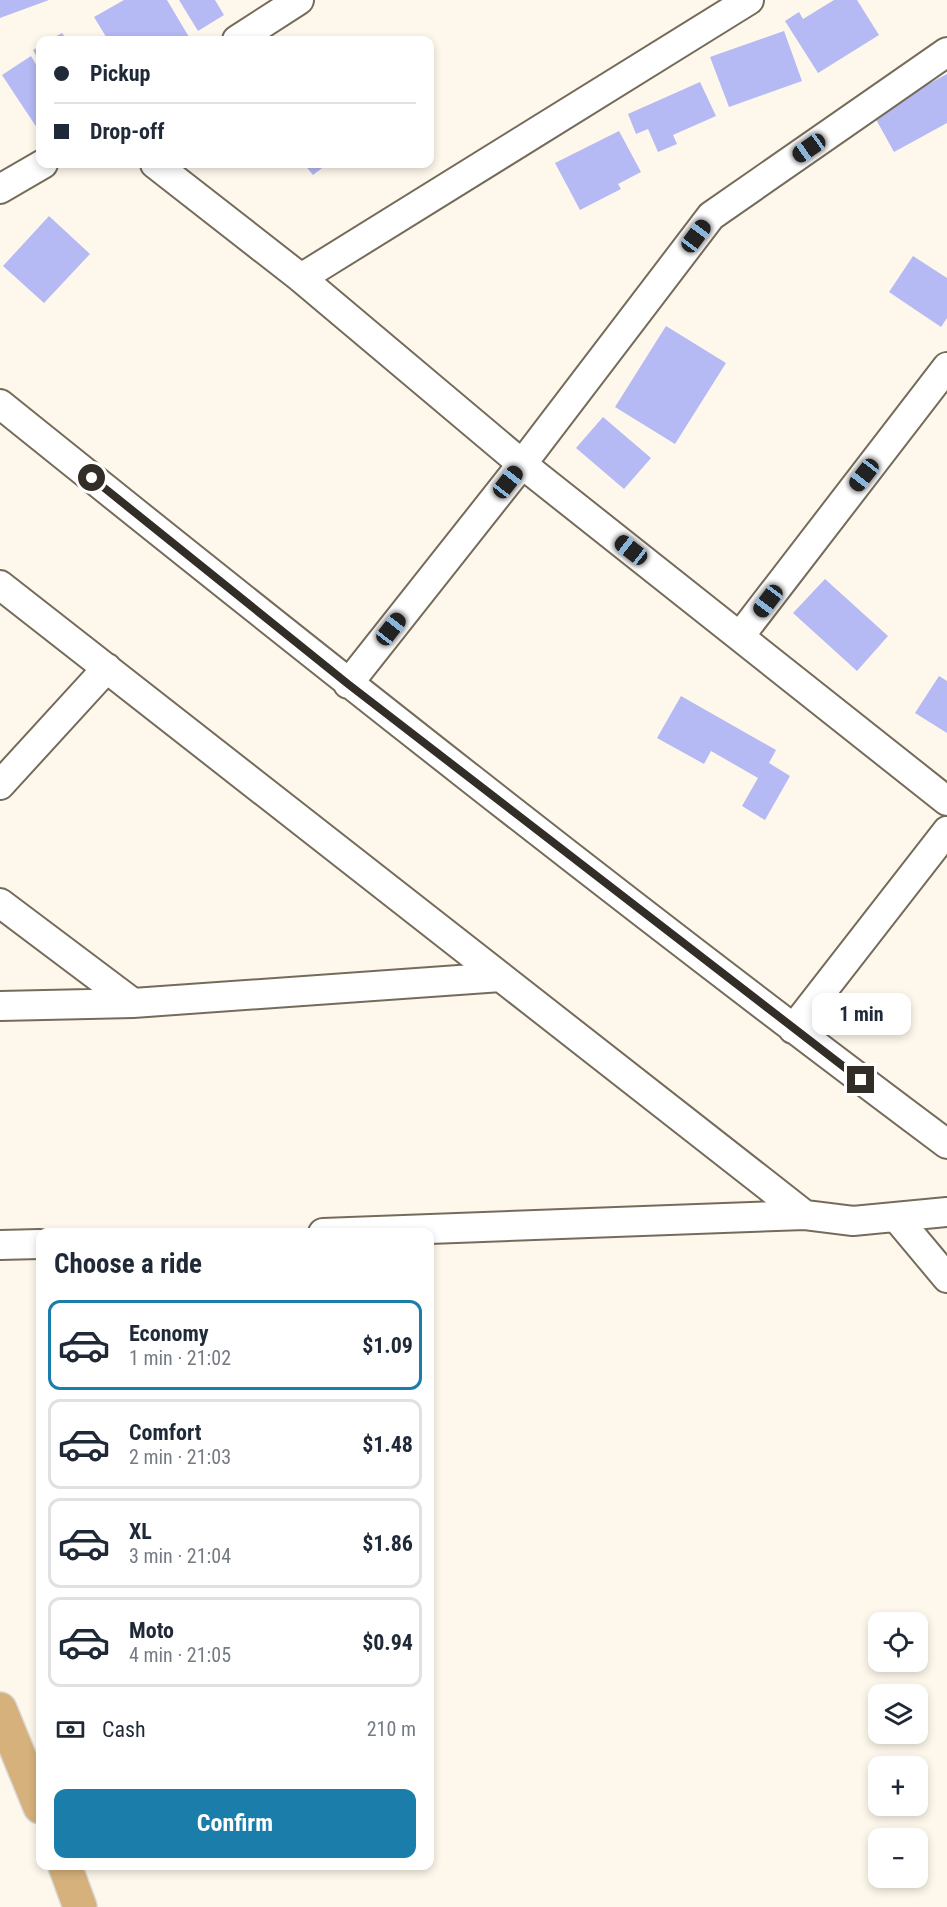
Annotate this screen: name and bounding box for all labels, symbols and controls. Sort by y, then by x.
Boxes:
text: Pickup [90,61,150,86]
text: Drop-off [90,119,164,144]
car [789,130,829,166]
car [678,216,714,256]
car [846,455,882,495]
car [490,462,526,502]
route start [78,464,105,491]
car [611,532,651,568]
car [750,581,786,621]
car [373,609,409,649]
callout: 1 min [812,993,910,1035]
text: 1 min [839,1002,884,1026]
route end [847,1066,874,1093]
text: Choose a ride [54,1248,202,1280]
icon: car [57,1318,111,1372]
text: Economy [129,1321,209,1346]
text: $1.09 [362,1333,413,1358]
text: 1 min · 21:02 [129,1346,231,1370]
icon: car [57,1417,111,1471]
text: Comfort [129,1420,202,1445]
text: $1.48 [362,1432,413,1457]
text: 2 min · 21:03 [129,1445,231,1469]
icon: car [57,1516,111,1570]
text: XL [129,1519,152,1544]
text: $1.86 [362,1531,413,1556]
text: 3 min · 21:04 [129,1544,231,1568]
map controls [868,1612,928,1888]
button: locate [868,1612,928,1672]
icon: car [57,1615,111,1669]
text: Moto [129,1618,174,1643]
text: $0.94 [362,1630,413,1655]
text: 4 min · 21:05 [129,1643,231,1667]
button: layers [868,1684,928,1744]
icon: cash [54,1713,87,1746]
text: Cash [102,1717,146,1742]
text: 210 m [367,1717,416,1741]
button: + [868,1756,928,1816]
button: Confirm [54,1789,416,1858]
button: − [868,1828,928,1888]

